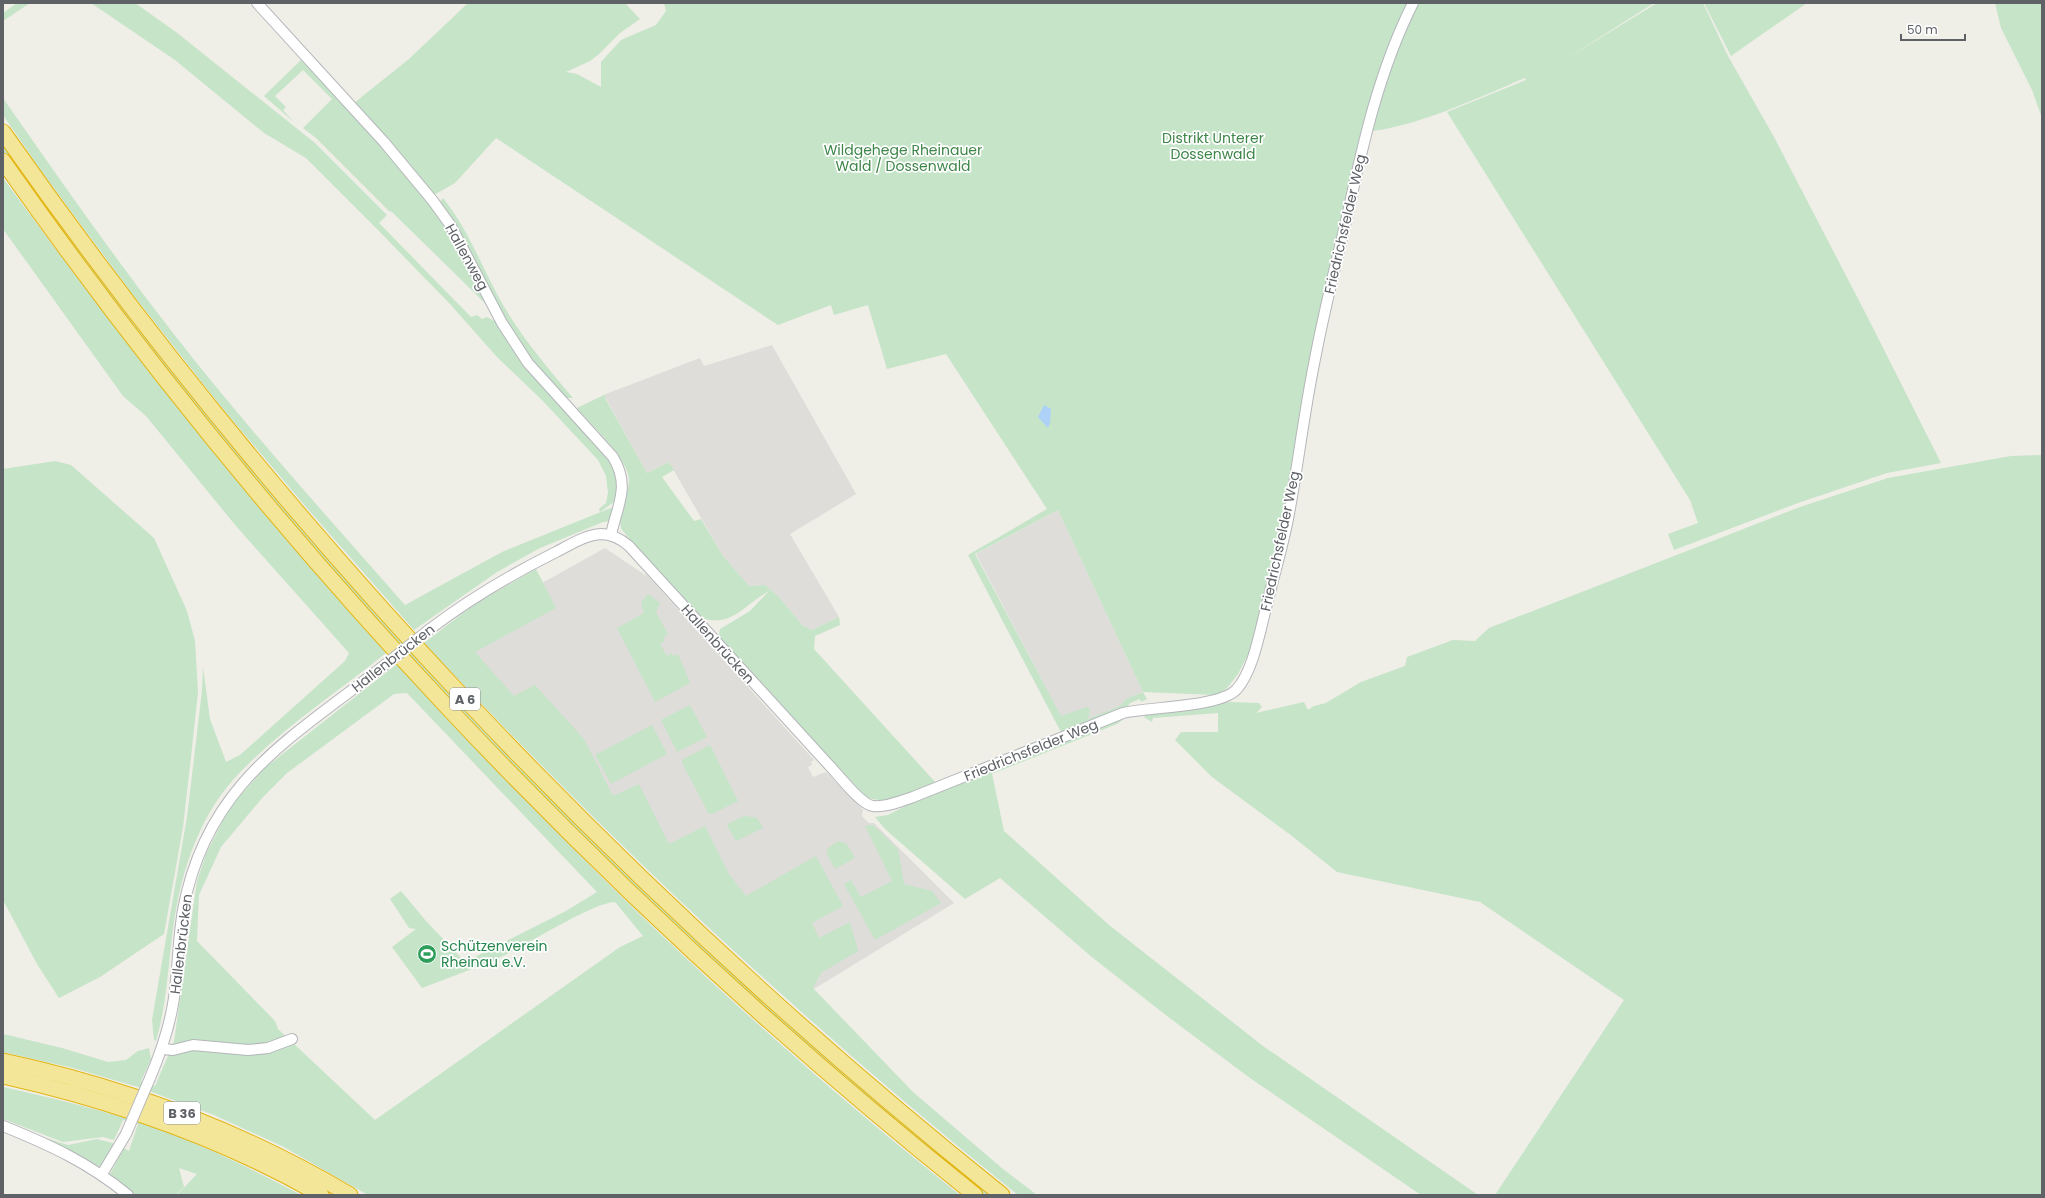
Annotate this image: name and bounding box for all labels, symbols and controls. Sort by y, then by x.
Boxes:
scale bar [1901,16,1965,42]
text: 50 m [1907,21,1938,38]
park label: Distrikt Unterer Dossenwald [1162,128,1264,164]
park label: Wildgehege Rheinauer Wald / Dossenwald [824,140,982,176]
street label: Friedrichsfelder Weg [1319,152,1371,296]
street label: Hallenweg [440,220,494,294]
street label: Friedrichsfelder Weg [1255,469,1305,613]
street label: Hallenbrücken [677,600,759,688]
street label: Hallenbrücken [347,619,439,697]
road number: A 6 [450,688,480,710]
street label: Friedrichsfelder Weg [961,714,1101,786]
street label: Hallenbrücken [165,893,197,995]
place label: Schützenverein Rheinau e.V. [441,936,548,972]
sports icon: Schützenverein Rheinau e.V. [416,943,438,965]
road number: B 36 [164,1102,200,1124]

